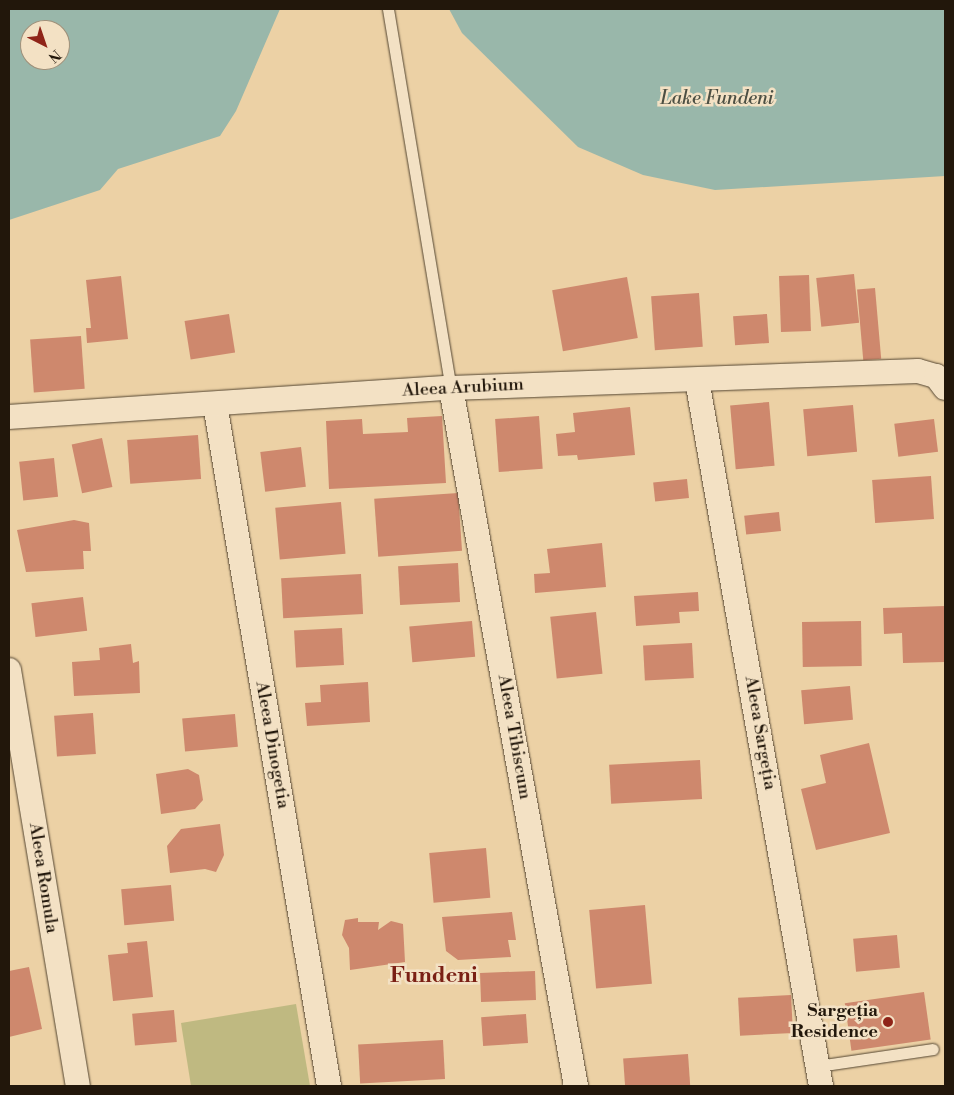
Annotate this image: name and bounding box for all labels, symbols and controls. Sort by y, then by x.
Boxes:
north arrow [20,20,70,70]
text: N [44,45,64,66]
water label: Lake Fundeni [660,88,774,110]
street label: Aleea Arubium [402,374,524,402]
street label: Aleea Tibiscum [492,673,536,801]
street label: Aleea Sargeția [739,674,781,792]
street label: Aleea Dinogetia [250,680,294,810]
street label: Aleea Romula [24,821,62,935]
district label: Fundeni [390,963,478,989]
place label: Sargeția Residence [791,1001,878,1044]
marker: Sargeția Residence [882,1016,894,1028]

